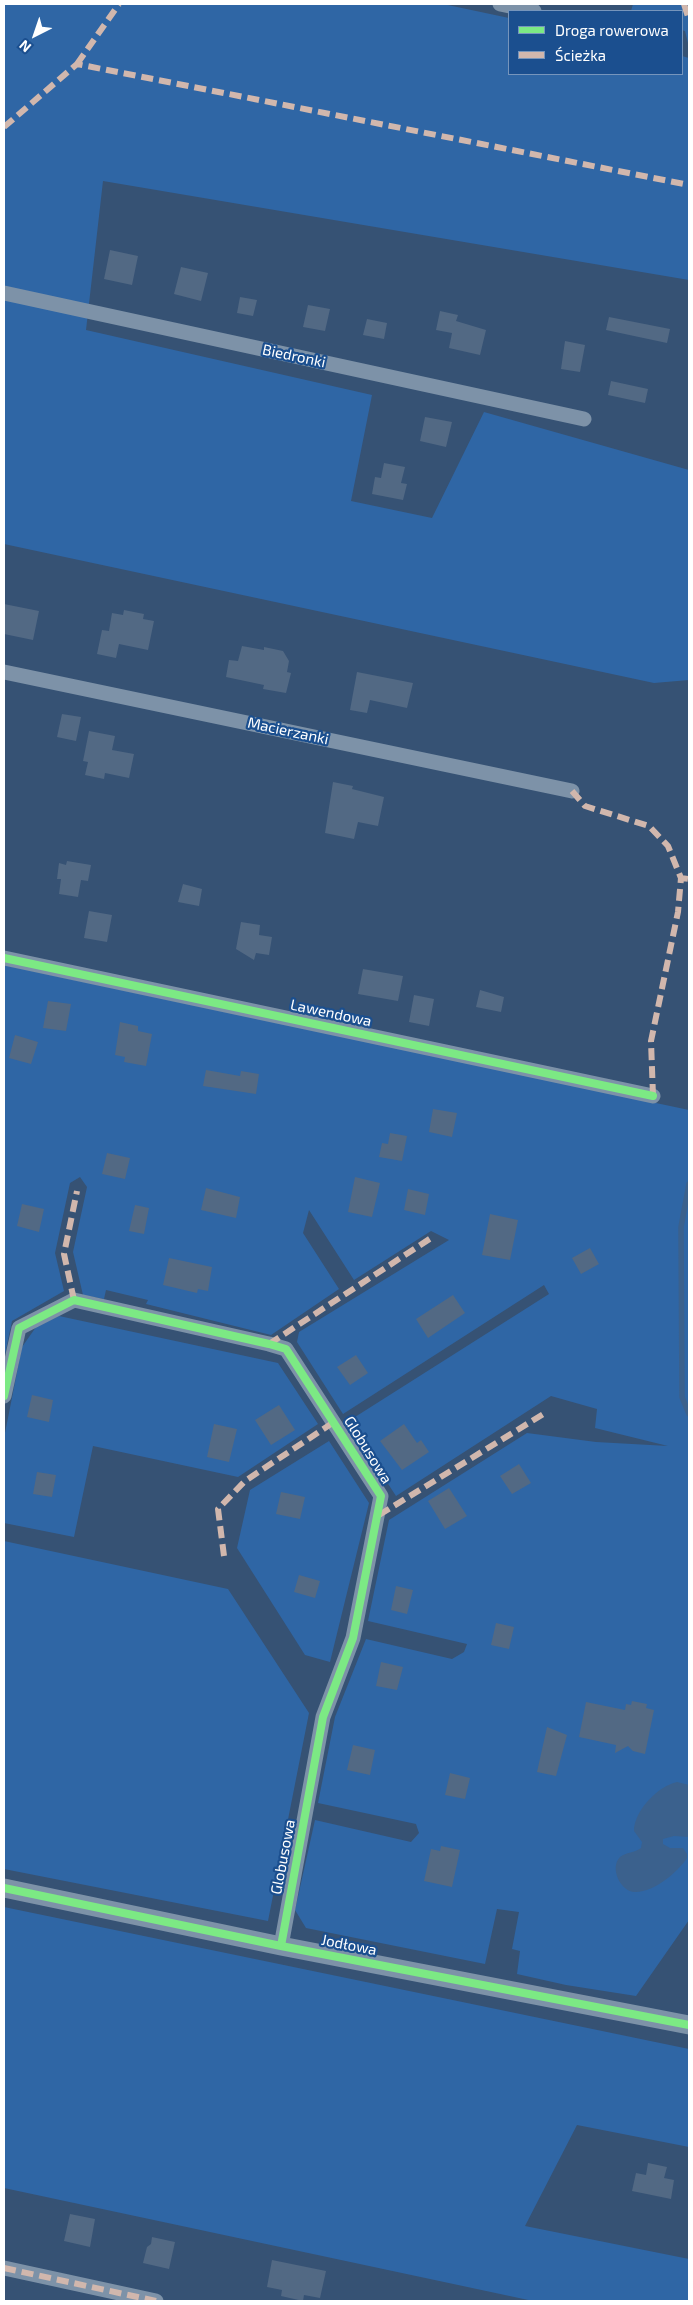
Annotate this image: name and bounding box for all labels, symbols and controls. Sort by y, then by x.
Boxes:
north arrow [10,10,60,60]
legend [508,10,683,75]
text: Droga rowerowa [555,21,669,39]
text: N [15,37,34,56]
text: Ścieżka [555,46,606,64]
street label: Biedronki [261,341,327,371]
street label: Macierzanki [246,714,330,748]
street label: Lawendowa [289,996,373,1030]
street label: Globusowa [340,1413,396,1487]
street label: Globusowa [267,1818,299,1896]
street label: Jodłowa [320,1931,378,1959]

